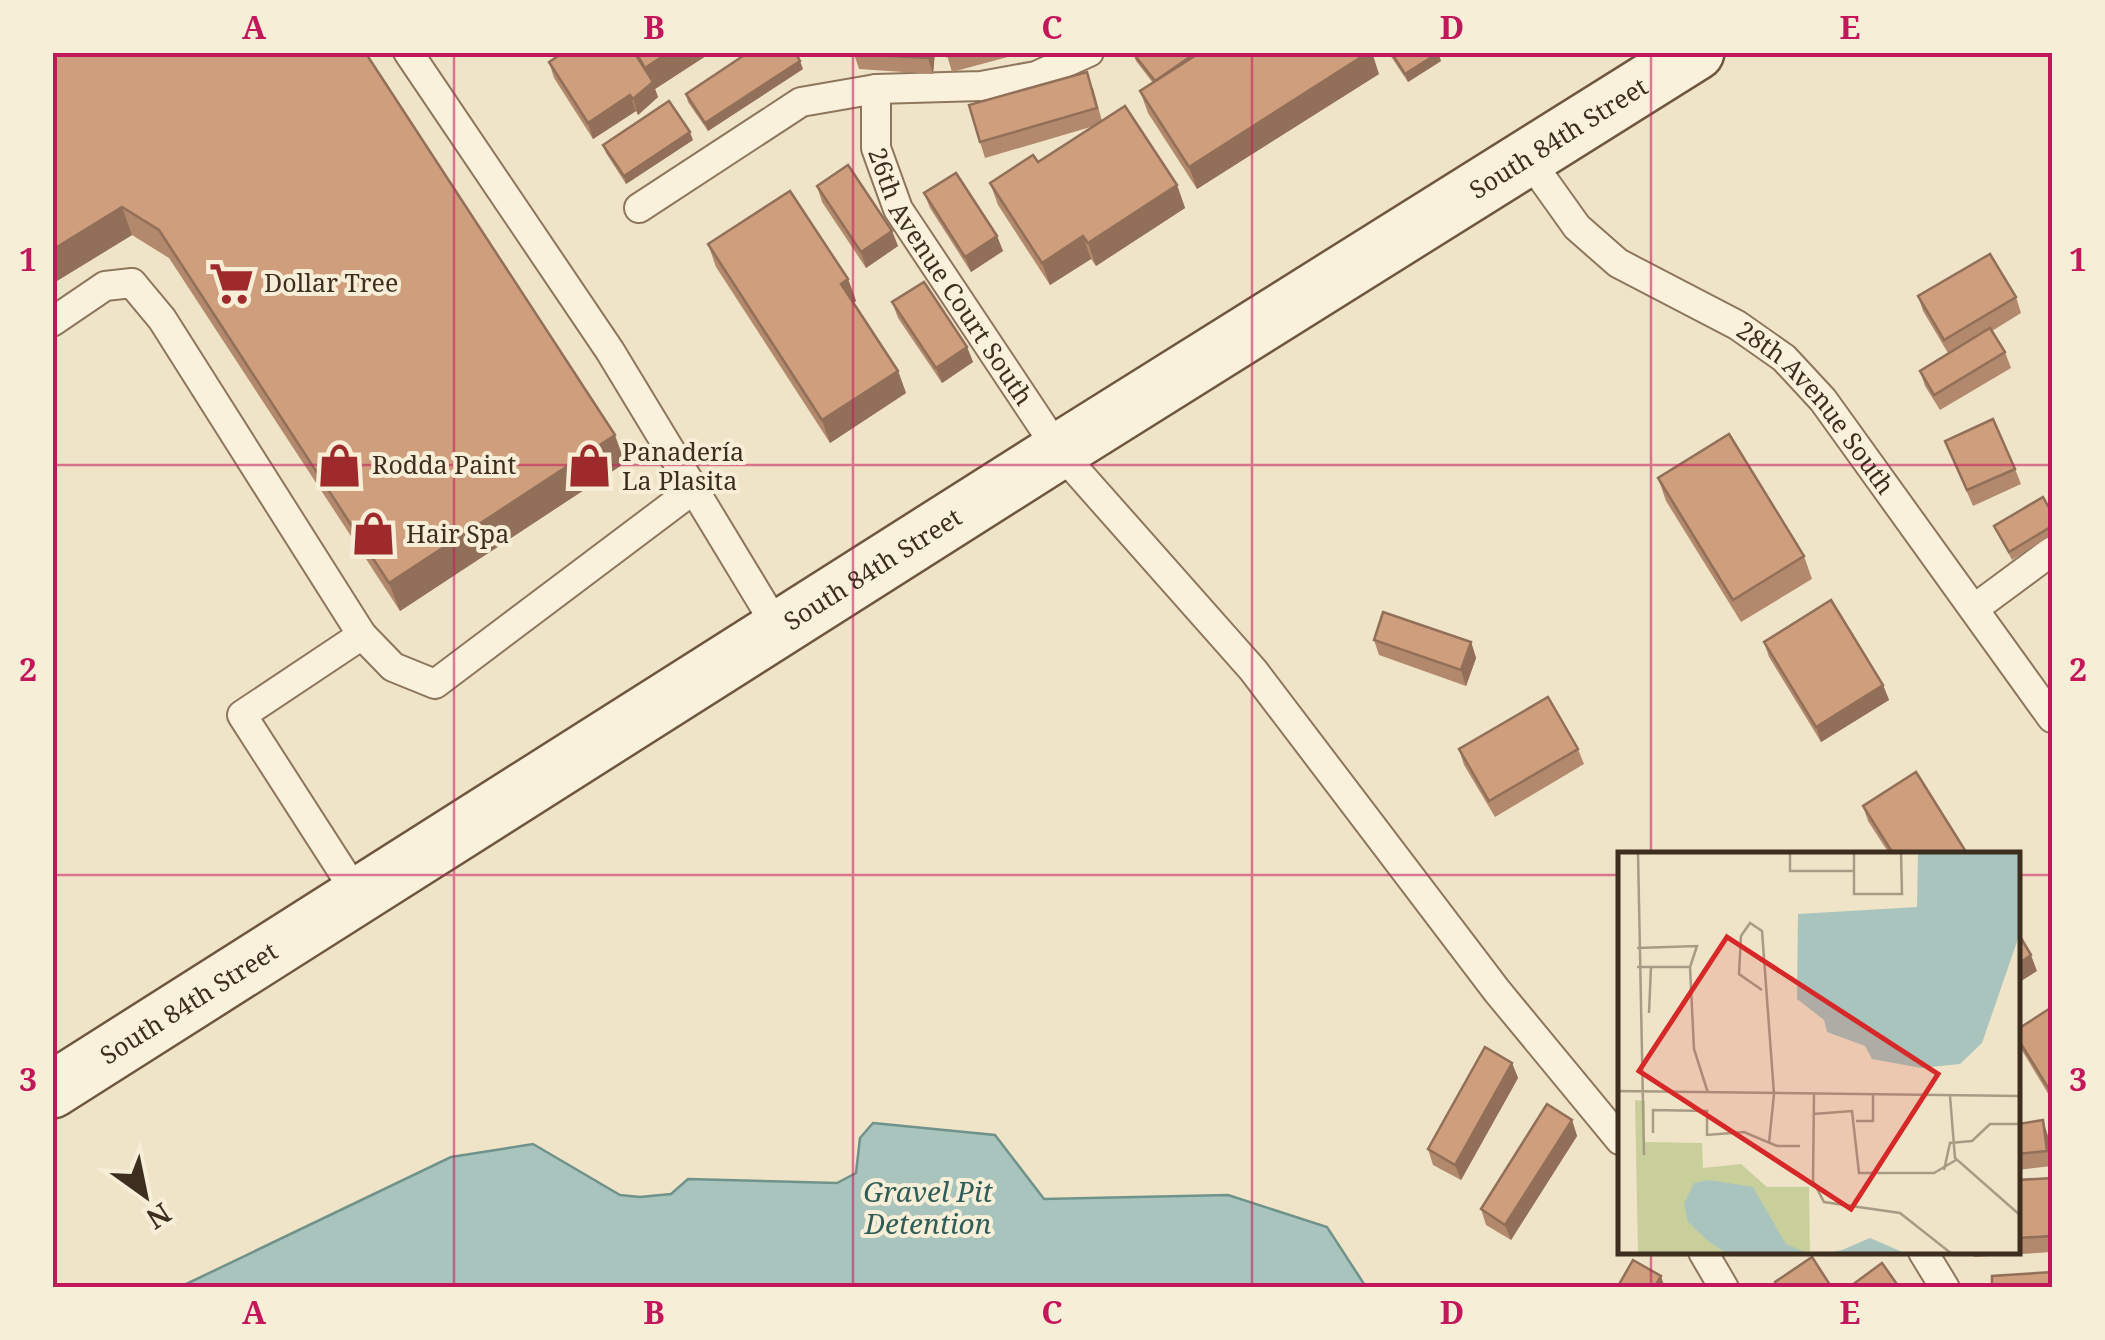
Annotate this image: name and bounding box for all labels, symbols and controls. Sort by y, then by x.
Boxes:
text: A [242,5,267,48]
text: B [643,5,665,48]
text: C [1041,5,1063,48]
text: D [1440,5,1464,48]
text: E [1840,5,1860,48]
street label: South 84th Street [1462,69,1654,206]
street label: 26th Avenue Court South [861,143,1042,411]
text: 1 [19,237,37,280]
text: 1 [2069,237,2087,280]
supermarket icon: Dollar Tree [207,259,255,307]
place label: Dollar Tree [264,265,398,299]
street label: 28th Avenue South [1731,312,1903,501]
place label: Panadería La Plasita [622,434,744,497]
shop icon: Rodda Paint [315,441,363,489]
shop icon: Panadería La Plasita [565,442,613,490]
place label: Rodda Paint [372,447,516,481]
street label: South 84th Street [777,499,968,637]
shop icon: Hair Spa [349,510,397,558]
place label: Hair Spa [406,516,509,550]
text: 2 [19,647,37,690]
text: 2 [2069,647,2087,690]
inset map [1618,852,2020,1255]
street label: South 84th Street [93,933,284,1071]
text: 3 [19,1057,37,1100]
text: 3 [2069,1057,2087,1100]
north arrow [95,1145,195,1245]
water label: Gravel Pit Detention [863,1172,993,1242]
text: N [140,1195,179,1239]
text: A [242,1290,267,1333]
text: B [643,1290,665,1333]
text: C [1041,1290,1063,1333]
text: D [1440,1290,1464,1333]
text: E [1840,1290,1860,1333]

